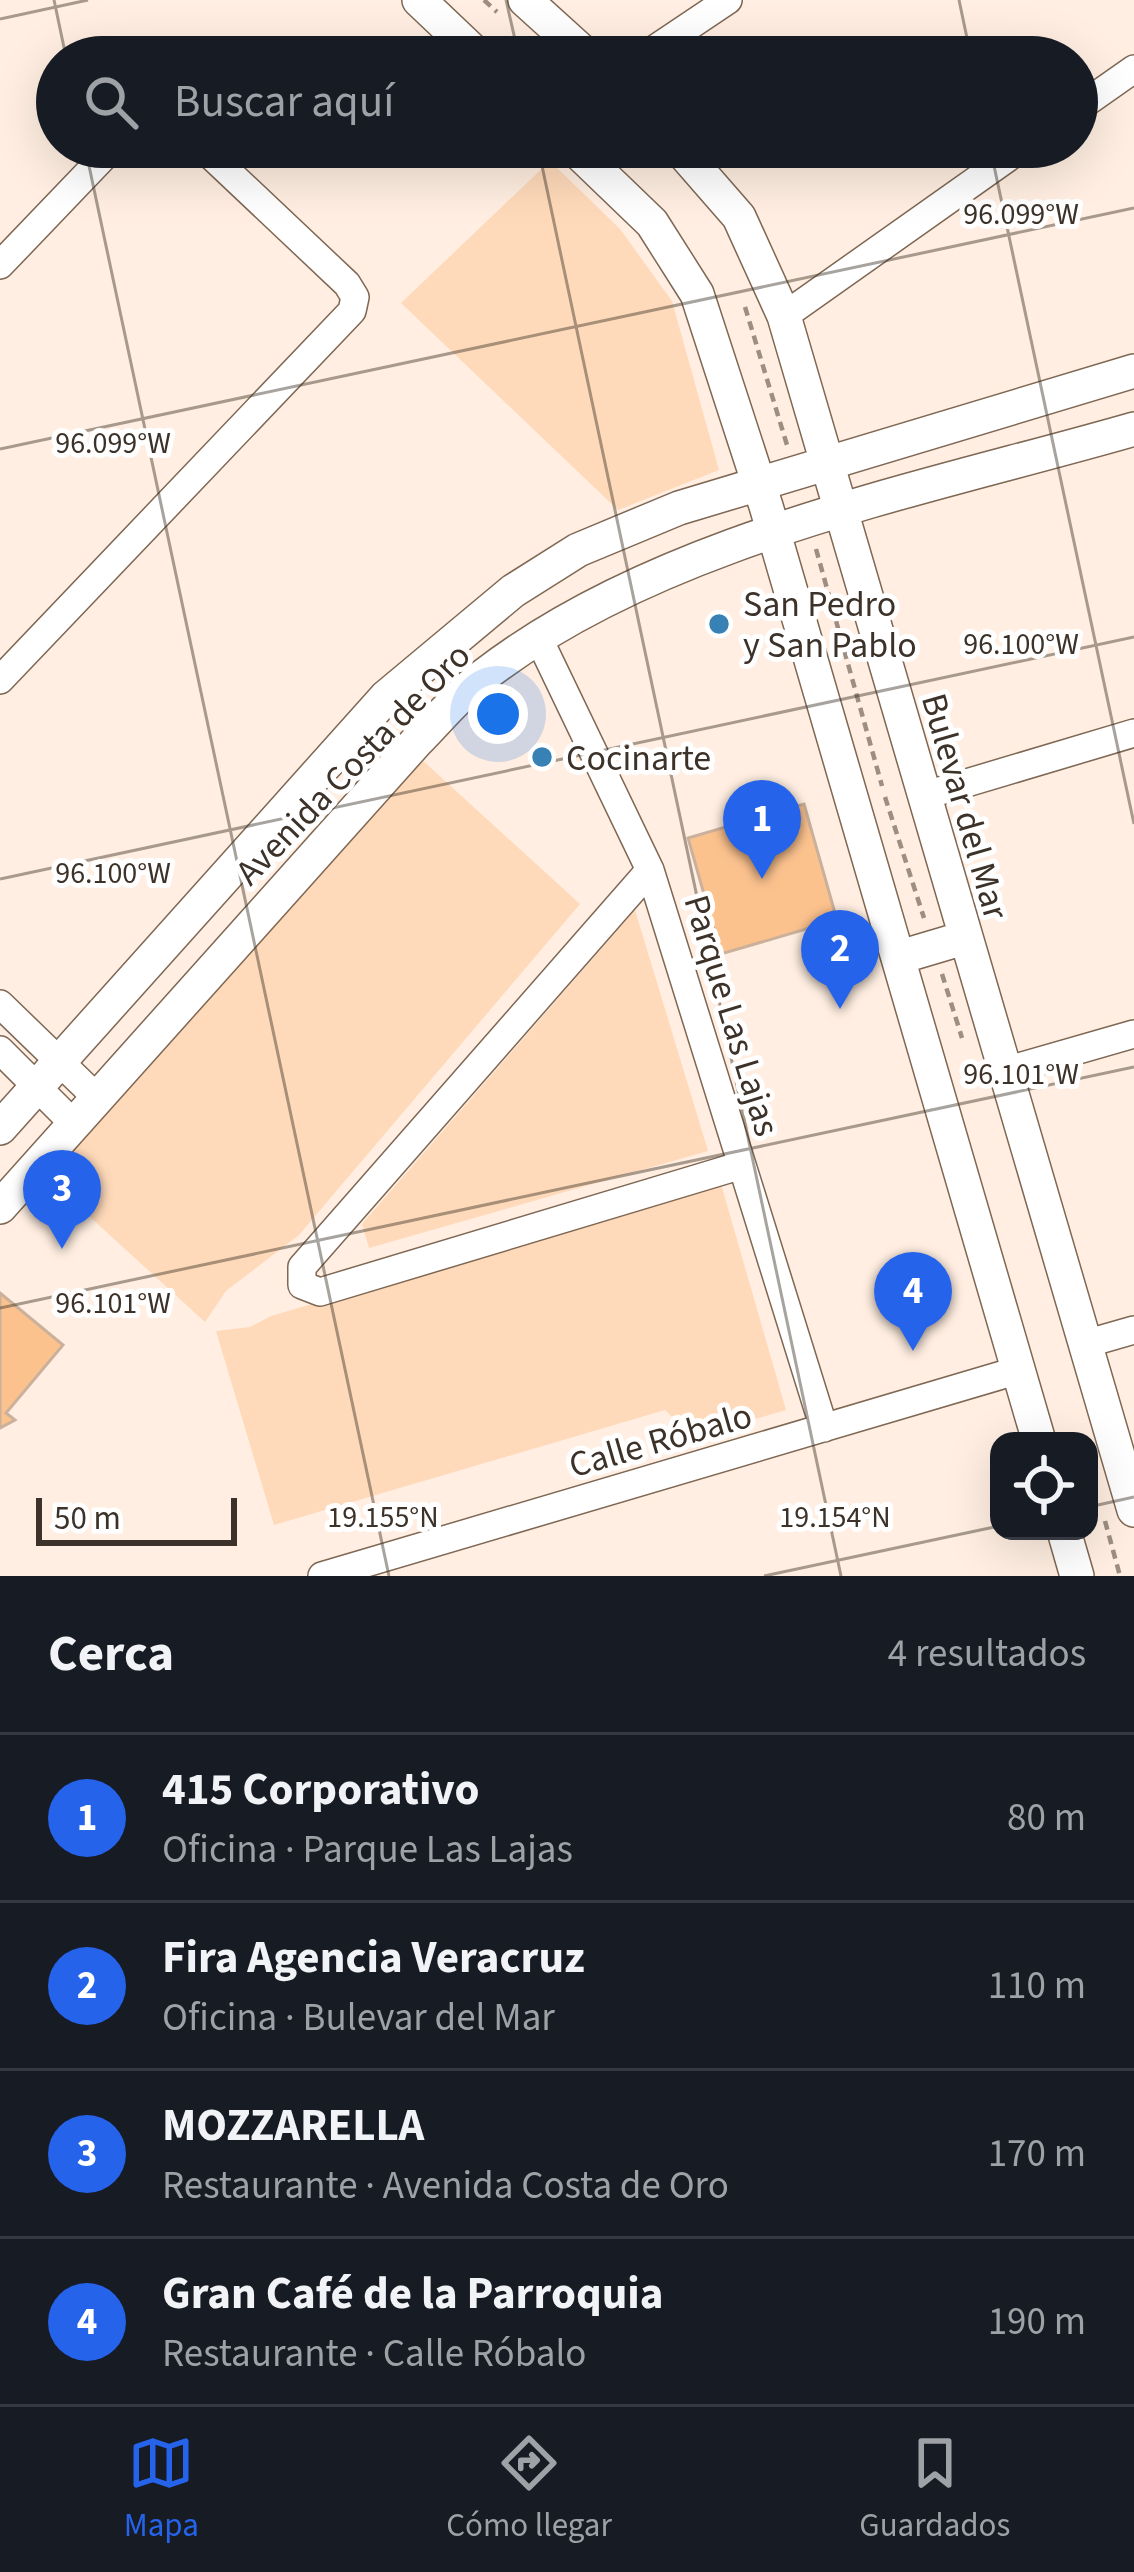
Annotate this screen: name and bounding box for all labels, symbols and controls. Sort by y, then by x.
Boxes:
search box [36,36,1098,168]
icon: search [78,69,144,135]
text: Buscar aquí [174,70,394,134]
text: 96.099°W [963,193,1079,236]
text: 96.099°W [55,422,171,465]
place label: San Pedro y San Pablo [743,579,917,671]
marker: San Pedro y San Pablo [706,611,732,637]
text: 96.100°W [963,623,1079,666]
street label: Avenida Costa de Oro [224,631,482,897]
your location [468,684,528,744]
street label: Bulevar del Mar [908,687,1021,926]
place label: Cocinarte [566,733,711,784]
marker: Cocinarte [529,744,555,770]
pin: 1 [723,780,801,879]
text: 96.100°W [55,852,171,895]
street label: Parque Las Lajas [671,889,792,1142]
pin: 2 [801,910,879,1009]
text: 96.101°W [963,1053,1079,1096]
pin: 3 [23,1150,101,1249]
pin: 4 [874,1252,952,1351]
text: 96.101°W [55,1282,171,1325]
street label: Calle Róbalo [563,1390,758,1491]
map controls [990,1432,1098,1540]
button: locate [990,1432,1098,1540]
scale bar [36,1492,237,1545]
text: 50 m [54,1495,121,1542]
text: 19.155°N [327,1496,439,1539]
text: 19.154°N [779,1496,891,1539]
text: Cerca [48,1618,174,1690]
text: 4 resultados [888,1626,1086,1682]
text: 415 Corporativo [162,1758,479,1822]
text: 1 [77,1790,97,1846]
text: 80 m [1007,1790,1086,1846]
text: Oficina · Parque Las Lajas [162,1822,573,1878]
text: Fira Agencia Veracruz [162,1926,585,1990]
text: 2 [77,1958,97,2014]
text: 110 m [988,1958,1086,2014]
text: Oficina · Bulevar del Mar [162,1990,555,2046]
text: MOZZARELLA [162,2094,424,2158]
text: 3 [77,2126,97,2182]
text: 170 m [988,2126,1086,2182]
text: Restaurante · Avenida Costa de Oro [162,2158,729,2214]
text: Gran Café de la Parroquia [162,2262,663,2326]
text: 4 [77,2294,97,2350]
text: 190 m [988,2294,1086,2350]
text: Restaurante · Calle Róbalo [162,2326,587,2382]
tab: Mapa [124,2430,199,2549]
tab: Cómo llegar [446,2430,612,2549]
tab: Guardados [859,2430,1010,2549]

